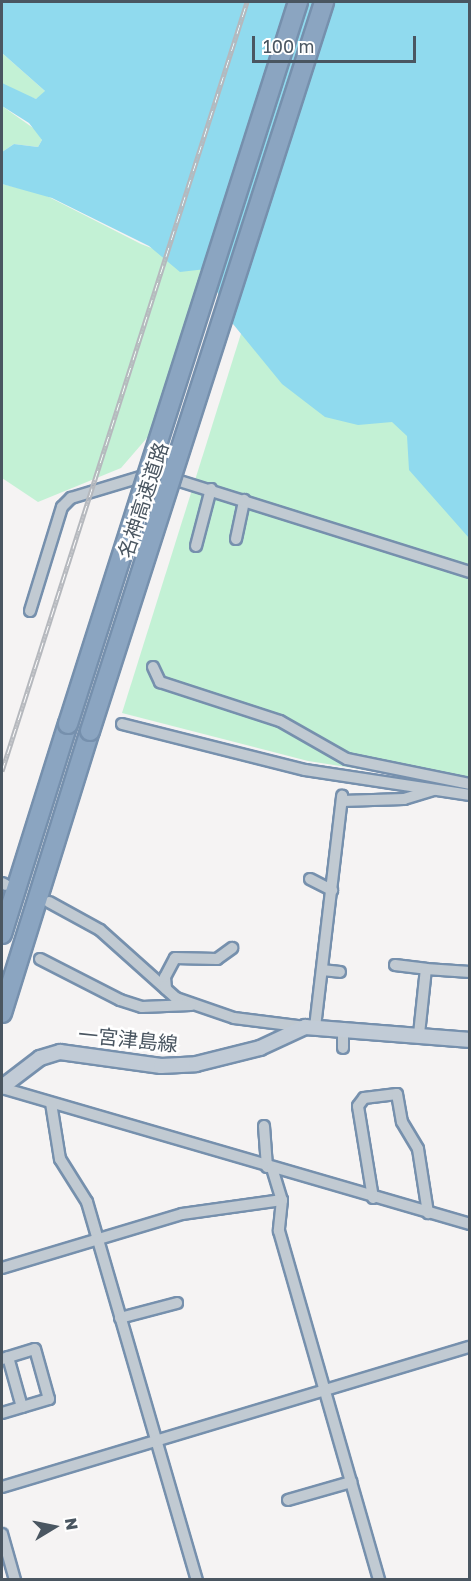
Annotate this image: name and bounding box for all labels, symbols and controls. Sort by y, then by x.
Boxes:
scale bar [255,24,418,62]
text: 100 m [263,35,314,57]
street label: 名神高速道路 [113,439,173,561]
street label: 一宮津島線 [77,1022,179,1056]
north arrow [24,1497,84,1557]
text: N [61,1516,83,1532]

